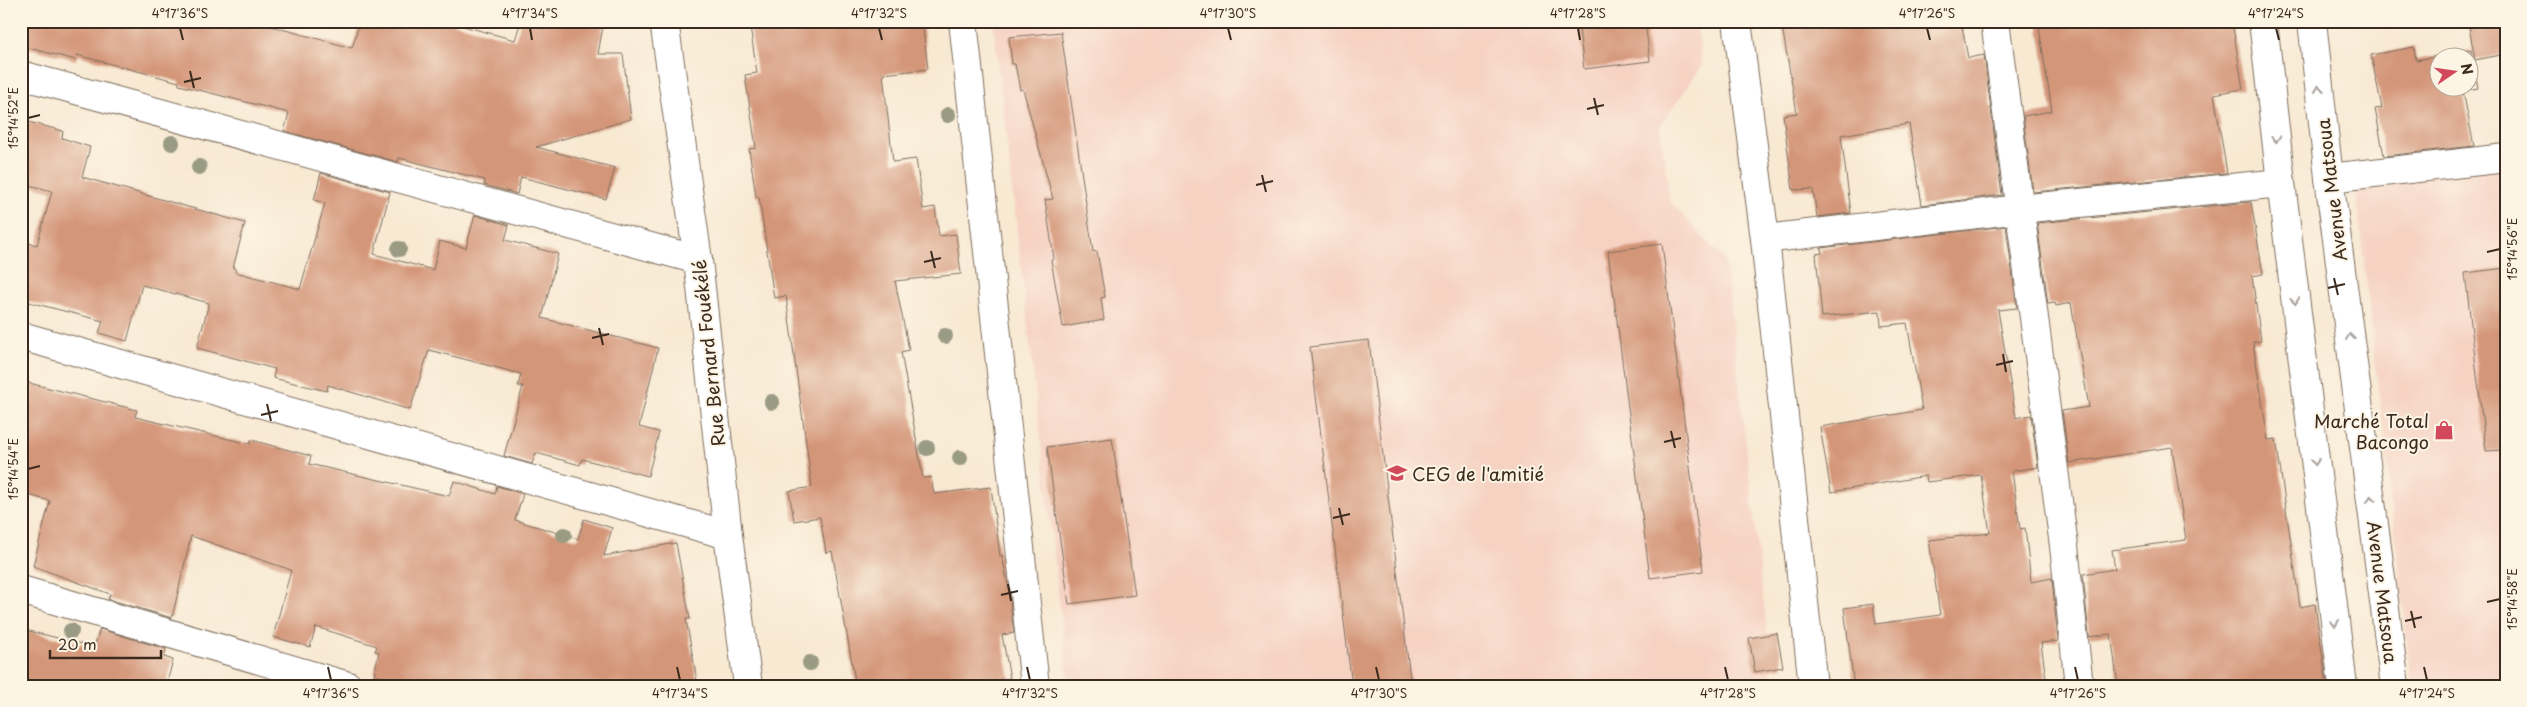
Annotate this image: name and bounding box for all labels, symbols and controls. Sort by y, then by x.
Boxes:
text: 4°17'36"S [152,4,208,22]
text: 4°17'34"S [502,4,558,22]
text: 4°17'32"S [851,4,907,22]
text: 4°17'30"S [1200,4,1256,22]
text: 4°17'28"S [1550,4,1606,22]
text: 4°17'26"S [1899,4,1955,22]
text: 4°17'24"S [2248,4,2304,22]
north arrow [2430,48,2480,98]
text: N [2456,61,2479,77]
one-way arrow [2314,85,2325,93]
text: 15°14'52"E [4,87,22,149]
street label: Avenue Matsoua [2309,116,2353,263]
one-way arrow [2270,136,2281,144]
text: 15°14'56"E [2503,218,2521,280]
street label: Rue Bernard Fouékélé [685,258,731,448]
one-way arrow [2289,297,2300,305]
one-way arrow [2345,333,2356,341]
place label: Marché Total Bacongo [2314,407,2429,455]
shop icon: Marché Total Bacongo [2433,419,2455,441]
text: 15°14'54"E [4,438,22,500]
one-way arrow [2309,458,2320,466]
place label: CEG de l'amitié [1412,460,1544,487]
school or university icon: CEG de l'amitié [1386,462,1408,484]
one-way arrow [2366,494,2377,502]
street label: Avenue Matsoua [2361,519,2405,666]
text: 15°14'58"E [2503,568,2521,630]
one-way arrow [2329,620,2340,628]
scale bar [50,627,161,659]
text: 20 m [58,632,97,655]
text: 4°17'36"S [303,684,359,702]
text: 4°17'34"S [652,684,708,702]
text: 4°17'32"S [1002,684,1058,702]
text: 4°17'30"S [1351,684,1407,702]
text: 4°17'28"S [1700,684,1756,702]
text: 4°17'26"S [2050,684,2106,702]
text: 4°17'24"S [2399,684,2455,702]

